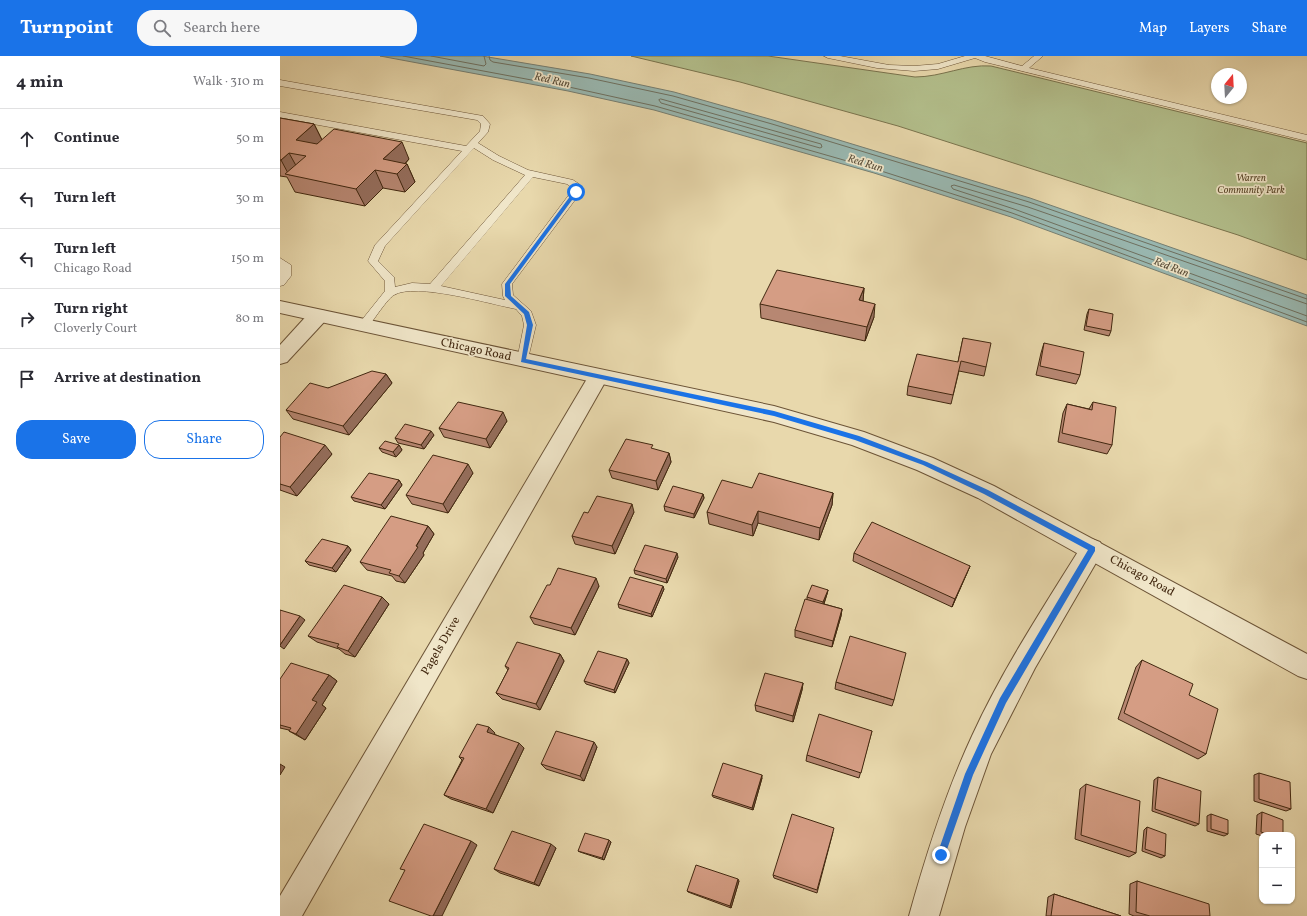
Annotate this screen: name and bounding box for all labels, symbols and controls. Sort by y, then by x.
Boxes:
search box [137,10,417,46]
text: Turnpoint [20,15,113,41]
icon: search [151,17,173,39]
text: Search here [183,18,260,39]
text: Map [1139,19,1167,38]
text: Layers [1189,19,1229,38]
text: Share [1251,19,1287,38]
north arrow [1211,68,1247,104]
water label: Red Run [533,70,572,92]
text: 4 min [16,71,63,94]
text: Walk · 310 m [193,73,264,91]
icon: ahead [16,128,38,150]
text: Continue [54,128,119,149]
text: 50 m [236,130,264,148]
water label: Red Run [845,152,885,177]
park label: Warren Community Park [1217,171,1285,197]
route start [567,183,585,201]
icon: left [16,188,38,210]
text: Turn left [54,188,116,209]
text: 30 m [236,190,264,208]
text: Turn left [54,239,116,260]
icon: left [16,248,38,270]
text: 150 m [231,250,264,268]
water label: Red Run [1151,255,1191,282]
text: Chicago Road [54,260,132,278]
text: Turn right [54,299,128,320]
icon: right [16,308,38,330]
text: 80 m [235,310,264,328]
text: Cloverly Court [54,320,137,338]
street label: Chicago Road [439,335,513,365]
icon: arrive [16,368,38,390]
text: Arrive at destination [54,368,201,389]
button: Save [16,420,136,459]
button: Share [144,420,264,459]
street label: Chicago Road [1107,552,1178,601]
street label: Pagels Drive [418,614,464,678]
map controls [1259,832,1295,904]
button: + [1259,832,1295,868]
route end [932,846,950,864]
button: − [1259,868,1295,904]

